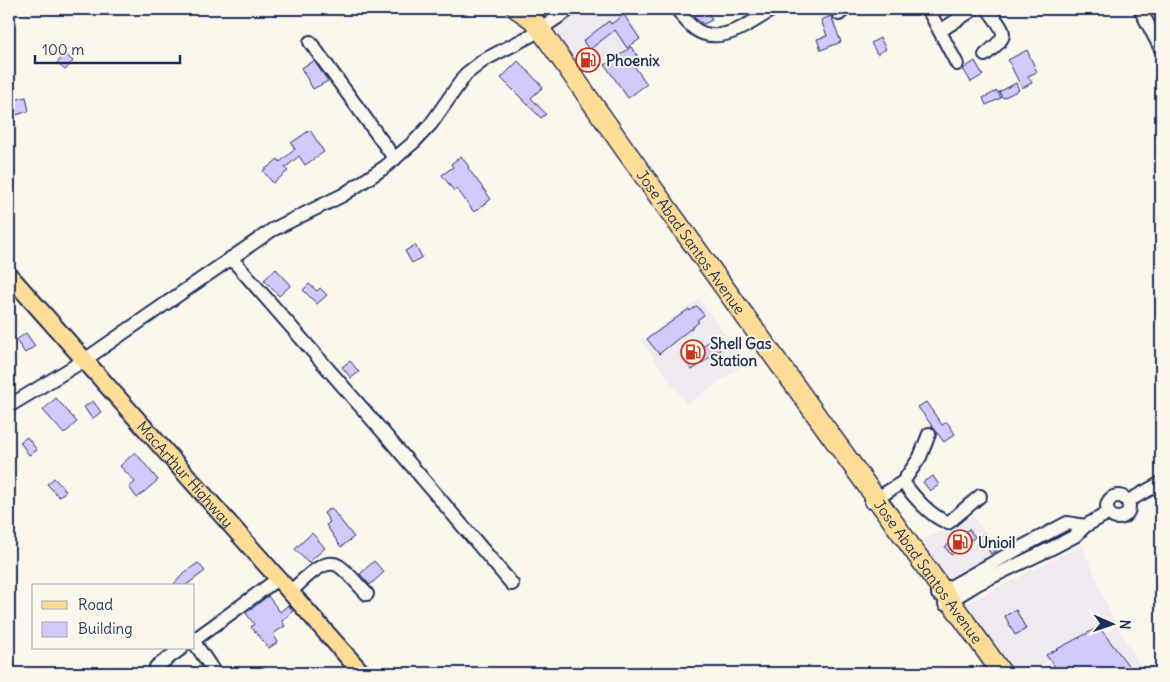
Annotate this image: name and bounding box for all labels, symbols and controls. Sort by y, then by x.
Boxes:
scale bar [35,32,180,64]
text: 100 m [42,40,84,59]
fuel station icon: Phoenix [575,47,601,73]
place label: Phoenix [606,51,660,70]
street label: Jose Abad Santos Avenue [633,166,750,318]
place label: Shell Gas Station [710,334,772,370]
fuel station icon: Shell Gas Station [680,339,706,365]
street label: MacArthur Highway [133,417,238,531]
street label: Jose Abad Santos Avenue [870,495,987,647]
fuel station icon: Unioil [947,529,973,555]
place label: Unioil [978,533,1015,552]
legend [32,584,195,650]
text: Road [78,595,113,614]
north arrow [1088,600,1138,650]
text: Building [78,619,133,638]
text: N [1116,619,1134,630]

